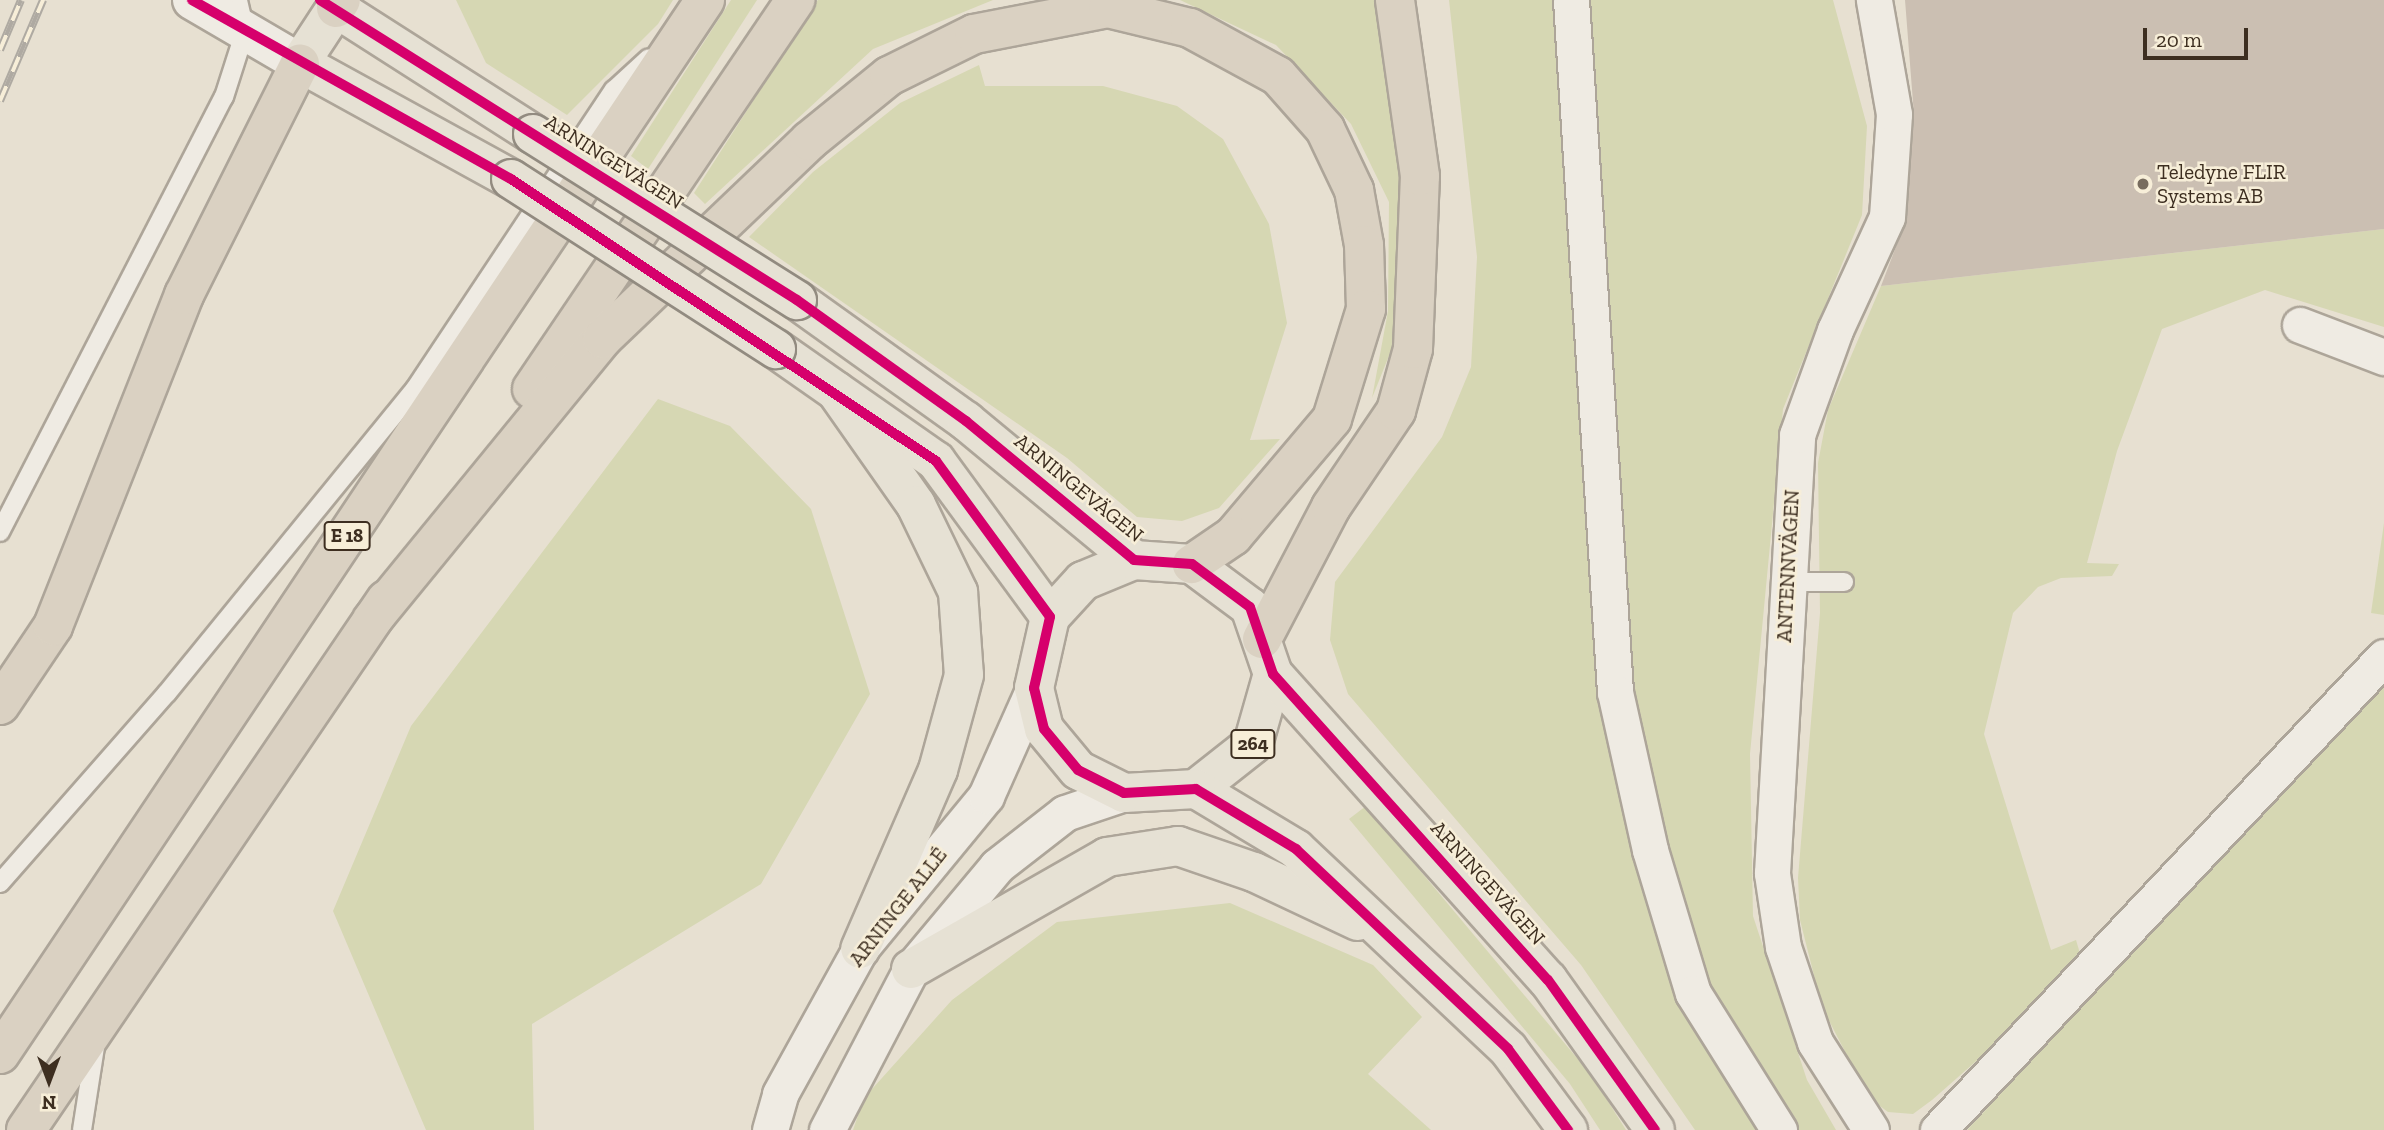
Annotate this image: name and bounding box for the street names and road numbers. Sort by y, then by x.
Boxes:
street label: ARNINGEVÄGEN [540,109,688,215]
street label: ARNINGEVÄGEN [1009,428,1149,548]
street label: ANTENNVÄGEN [1771,489,1805,643]
road number: E 18 [322,520,372,552]
road number: 264 [1230,729,1276,760]
street label: ARNINGEVÄGEN [1426,816,1550,950]
street label: ARNINGE ALLÉ [844,842,952,972]

